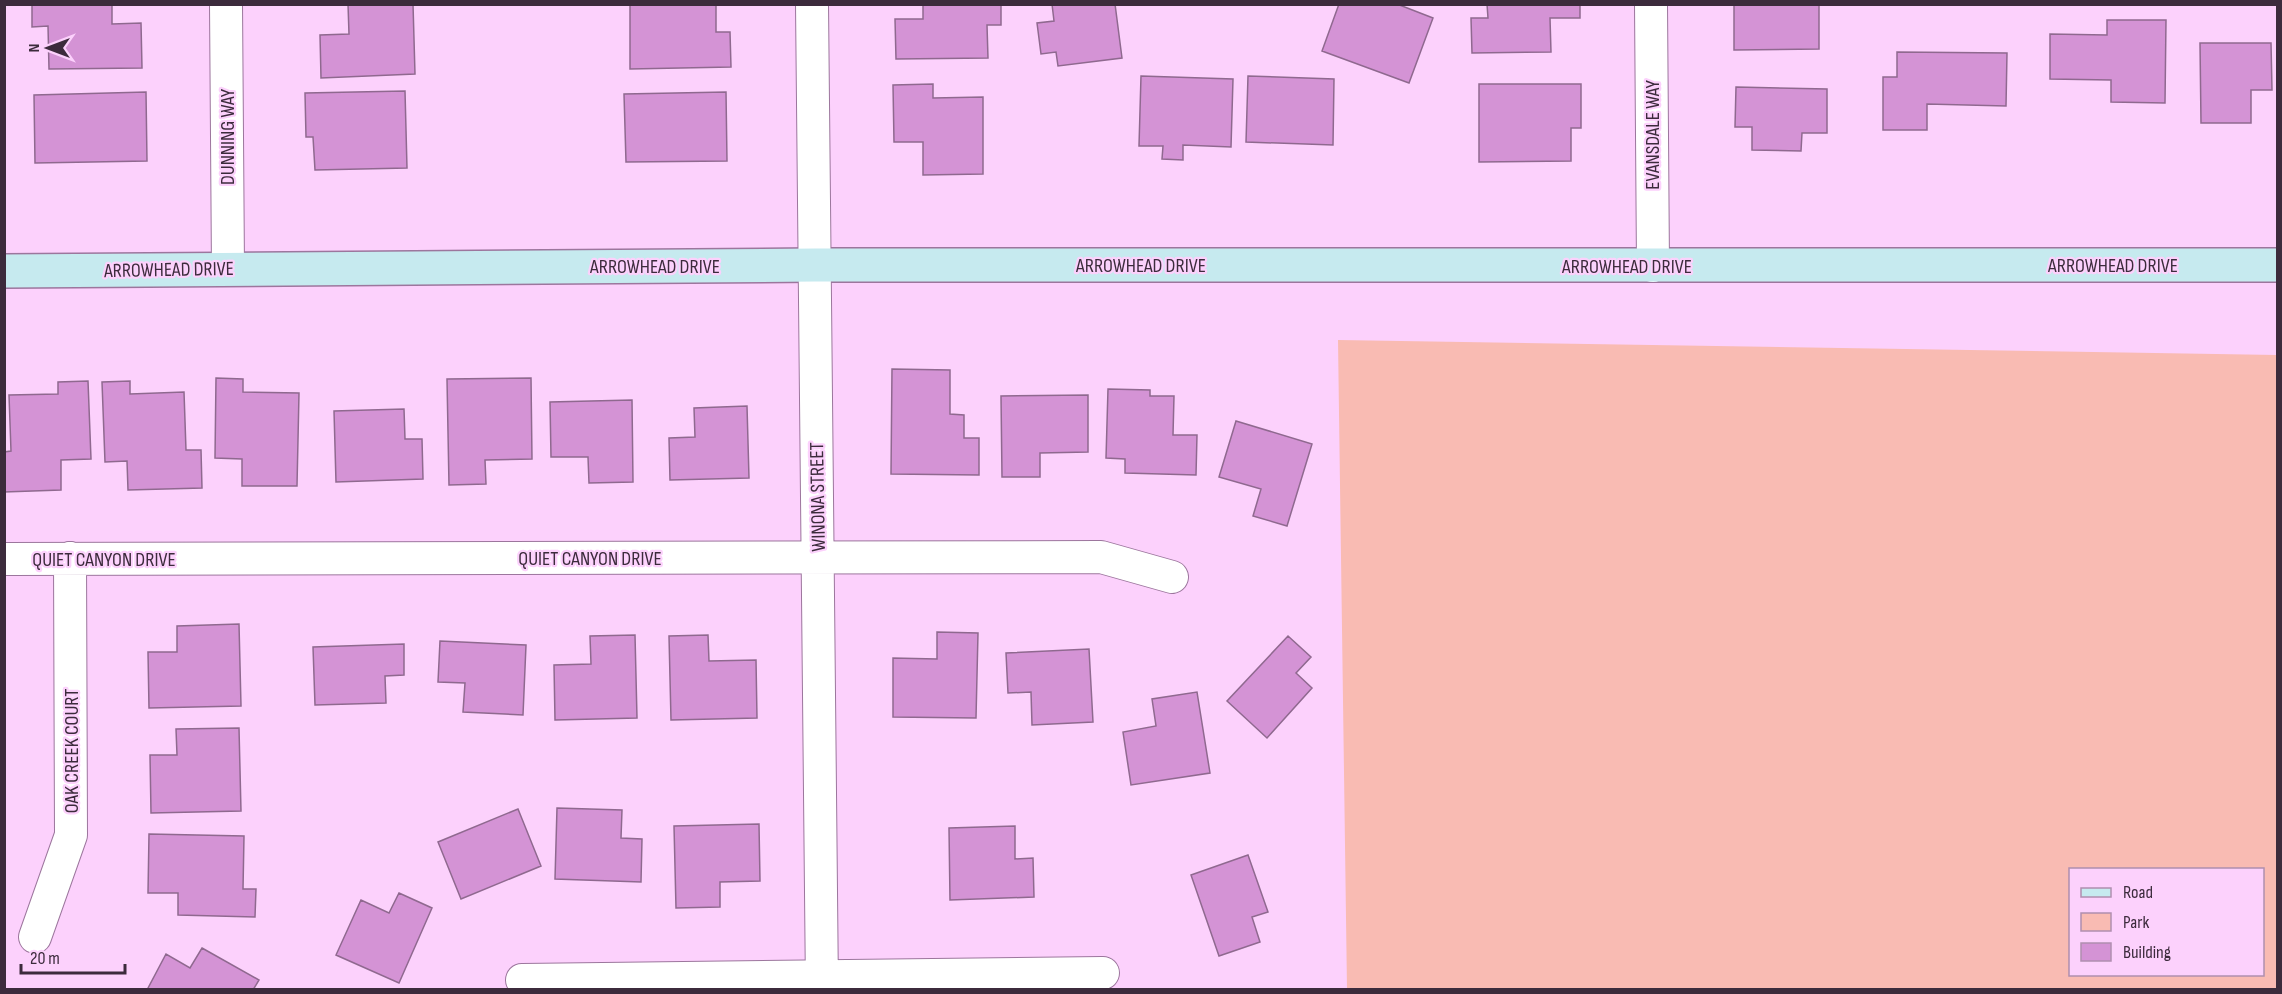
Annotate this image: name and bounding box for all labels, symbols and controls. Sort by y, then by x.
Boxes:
north arrow [18,18,78,78]
text: N [25,44,44,52]
street label: EVANSDALE WAY [1641,80,1665,190]
street label: DUNNING WAY [216,88,240,185]
street label: ARROWHEAD DRIVE [1075,254,1206,278]
street label: ARROWHEAD DRIVE [2047,254,2178,278]
street label: ARROWHEAD DRIVE [589,255,720,279]
street label: ARROWHEAD DRIVE [1561,255,1692,279]
street label: ARROWHEAD DRIVE [103,257,234,283]
street label: WINONA STREET [805,442,831,552]
street label: QUIET CANYON DRIVE [518,547,662,571]
street label: QUIET CANYON DRIVE [32,548,176,572]
street label: OAK CREEK COURT [60,689,84,813]
legend [2069,868,2264,976]
text: Road [2123,882,2153,903]
text: Park [2123,912,2149,933]
scale bar [21,937,124,975]
text: Building [2123,942,2171,963]
text: 20 m [30,948,60,969]

